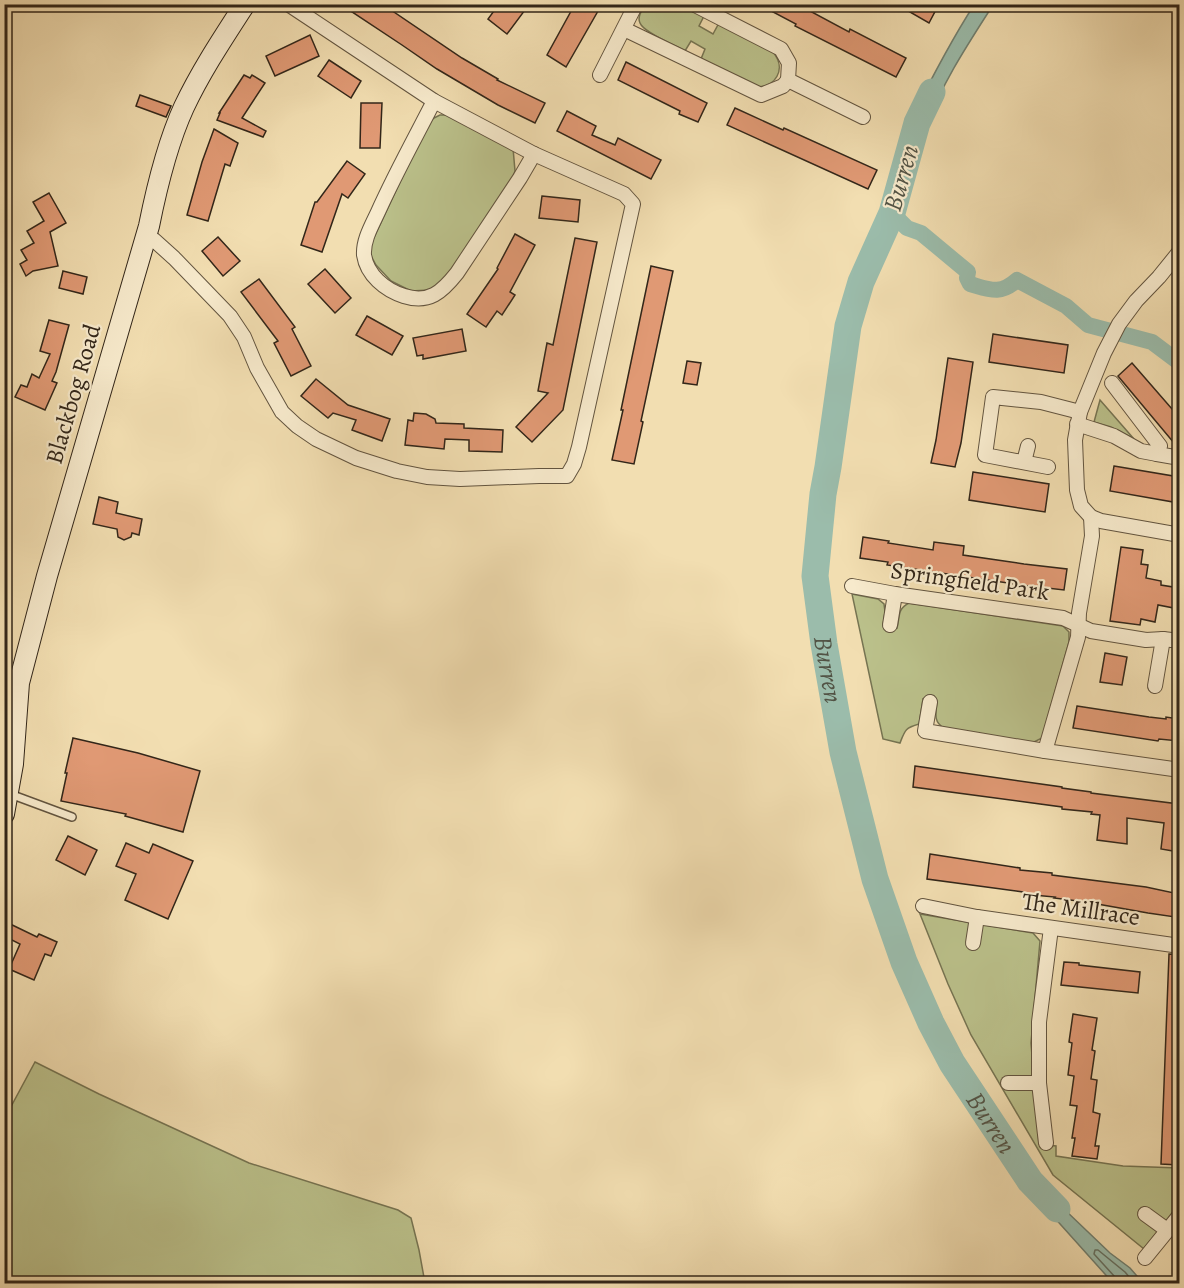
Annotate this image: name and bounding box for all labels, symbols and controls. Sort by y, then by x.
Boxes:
water label: Burren [875,141,927,215]
street label: Blackbog Road [38,320,108,468]
street label: Springfield Park [889,554,1051,608]
water label: Burren [806,634,852,706]
street label: The Millrace [1020,885,1142,933]
water label: Burren [958,1085,1025,1160]

